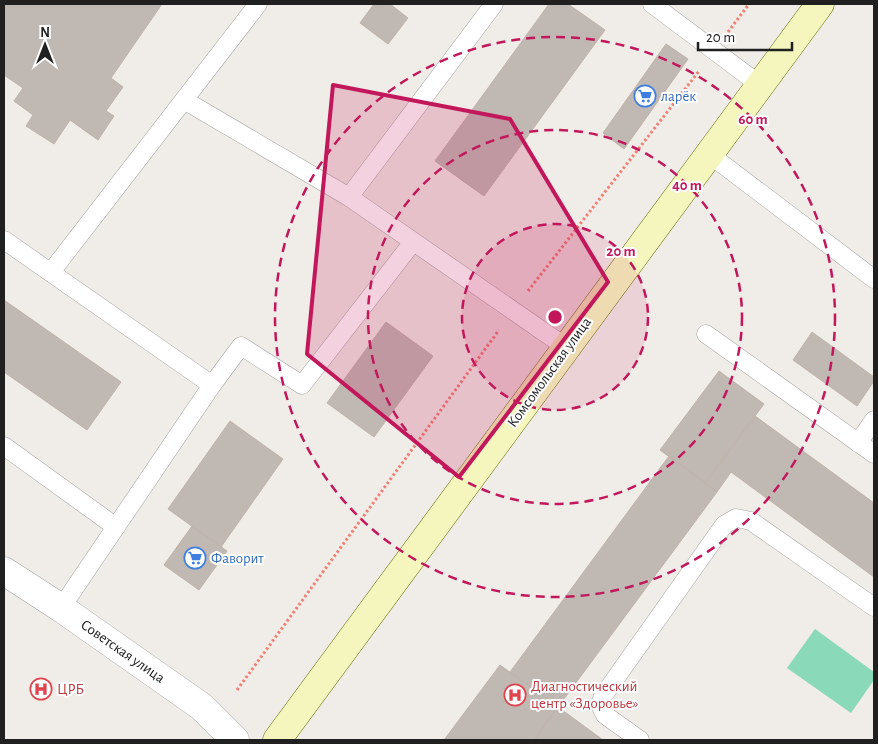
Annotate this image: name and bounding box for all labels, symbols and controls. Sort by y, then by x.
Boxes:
north arrow [20,20,70,70]
scale bar [698,20,792,52]
text: N [40,26,50,40]
text: 20 m [706,30,735,45]
supermarket icon: ларёк [633,84,657,108]
place label: ларёк [661,89,696,104]
text: 60 m [738,112,768,127]
text: 40 m [672,178,702,193]
text: 20 m [606,244,636,259]
centre of rings [546,308,564,326]
street label: Комсомольская улица [505,314,594,430]
supermarket icon: Фаворит [183,546,207,570]
place label: Фаворит [211,551,264,566]
street label: Советская улица [78,617,168,686]
hospital icon: ЦРБ [29,677,53,701]
place label: Диагностический центр «Здоровье» [531,679,639,711]
place label: ЦРБ [57,682,84,697]
hospital icon: Диагностический центр «Здоровье» [503,683,527,707]

